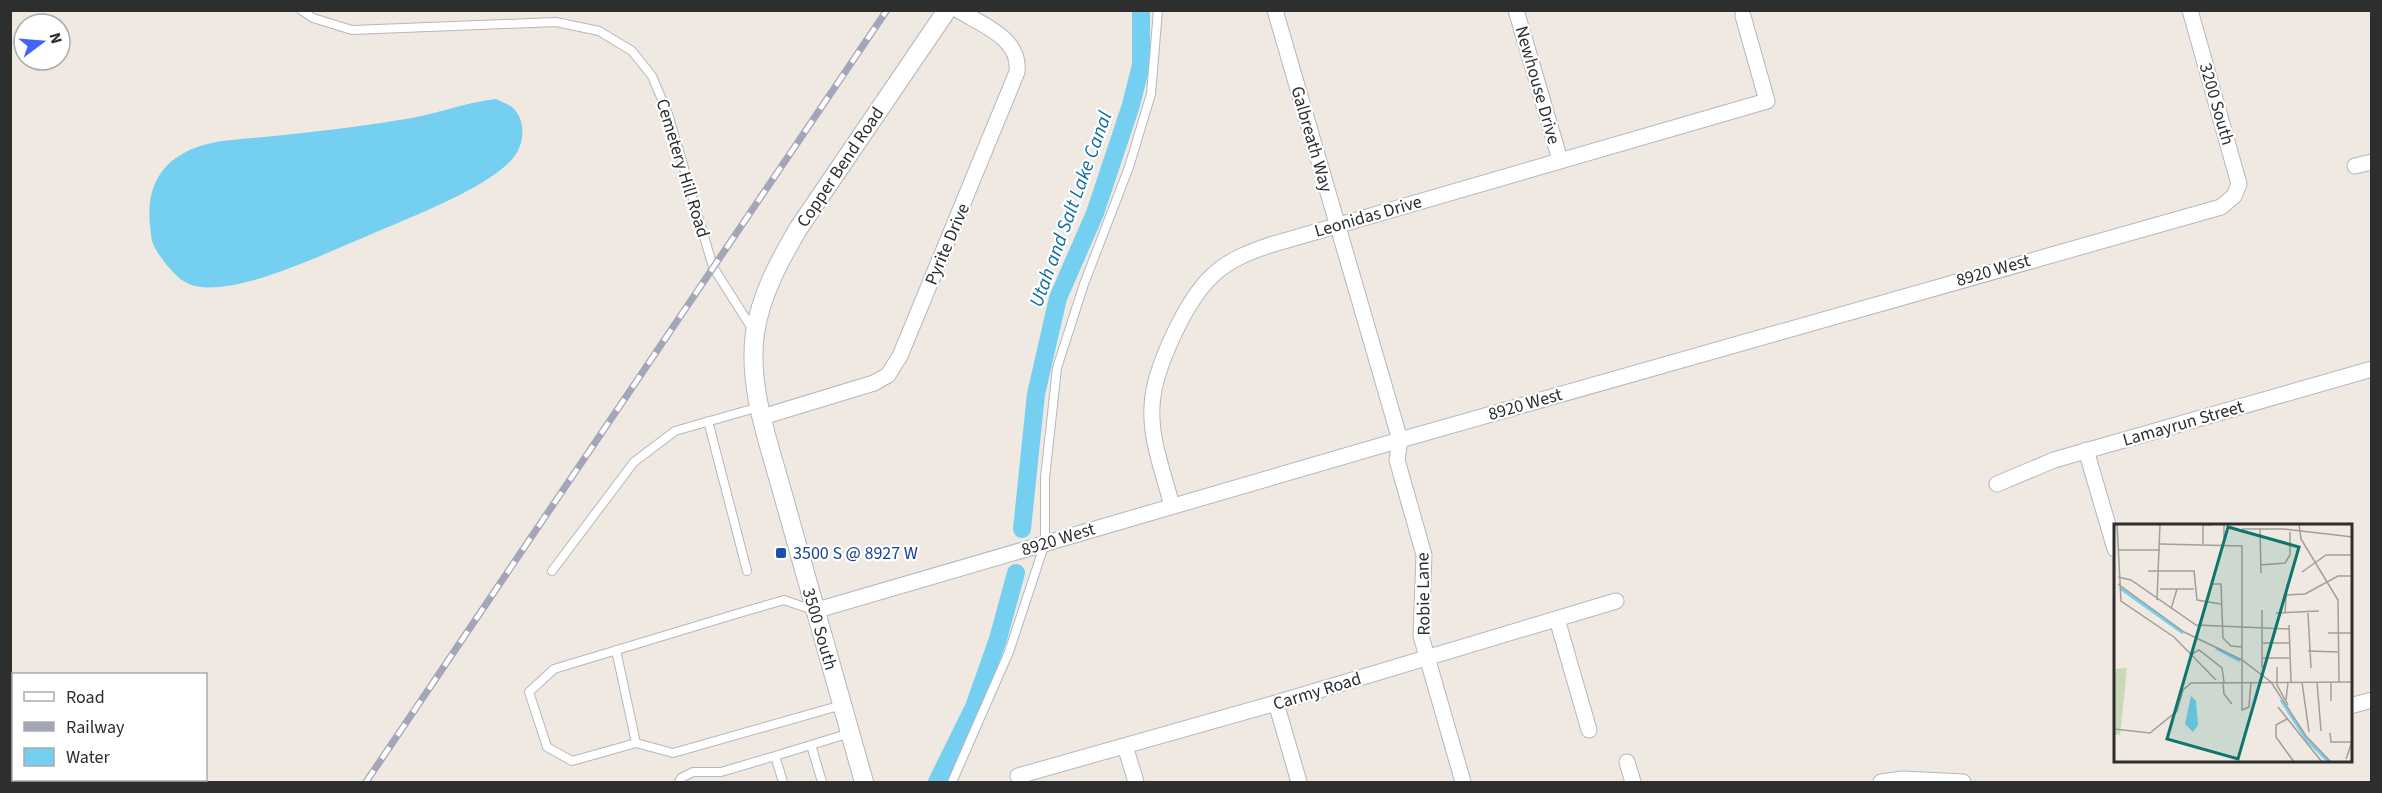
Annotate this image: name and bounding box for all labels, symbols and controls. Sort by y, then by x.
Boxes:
north arrow [12,12,72,72]
street label: Newhouse Drive [1509,23,1566,147]
text: N [43,30,67,46]
street label: 3200 South [2193,60,2240,148]
street label: Galbreath Way [1284,83,1339,196]
street label: Cemetery Hill Road [650,96,716,241]
street label: Copper Bend Road [791,102,890,232]
water label: Utah and Salt Lake Canal [1023,108,1119,311]
street label: Leonidas Drive [1311,189,1425,244]
street label: Pyrite Drive [919,199,976,289]
street label: 8920 West [1953,248,2033,293]
street label: 8920 West [1485,382,1565,427]
street label: Lamayrun Street [2120,394,2247,453]
street label: 8920 West [1018,516,1098,563]
inset map [2114,524,2352,763]
place label: 3500 S @ 8927 W [793,541,918,566]
marker: 3500 S @ 8927 W [774,546,788,560]
street label: Robie Lane [1410,552,1437,636]
street label: 3500 South [796,585,843,673]
street label: Carmy Road [1270,666,1364,717]
legend [12,673,207,781]
text: Road [66,685,105,710]
text: Railway [66,715,125,740]
text: Water [66,745,110,770]

